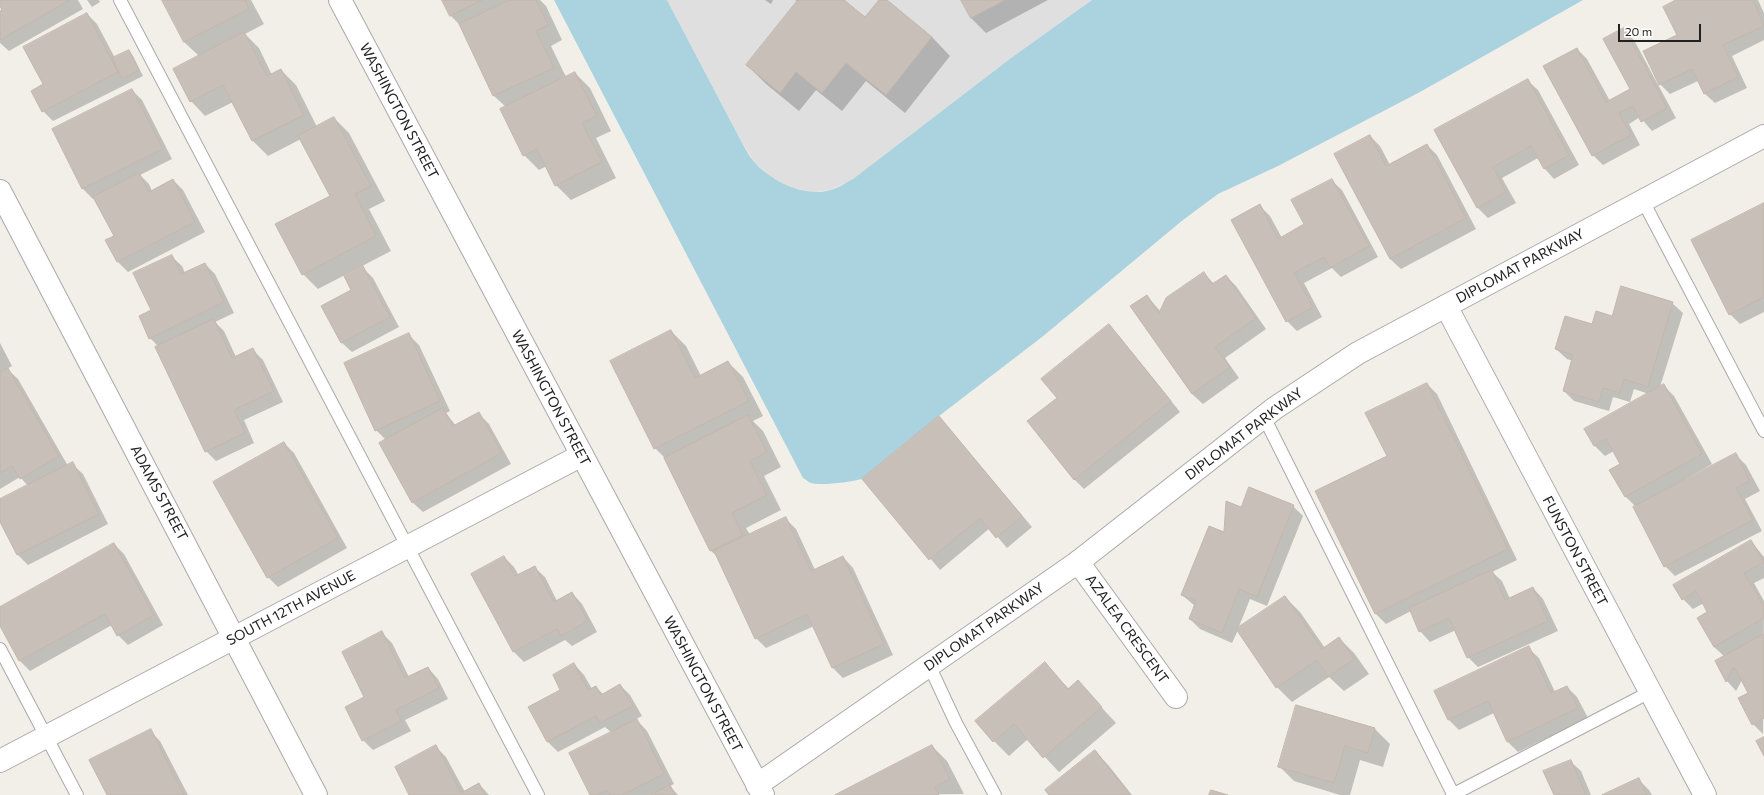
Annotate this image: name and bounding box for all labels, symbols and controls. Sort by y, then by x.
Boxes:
scale bar [1620,16,1703,42]
text: 20 m [1625,24,1652,38]
street label: WASHINGTON STREET [356,40,442,182]
street label: DIPLOMAT PARKWAY [1453,225,1587,307]
street label: WASHINGTON STREET [508,327,594,469]
street label: DIPLOMAT PARKWAY [1182,384,1306,484]
street label: ADAMS STREET [127,442,191,544]
street label: FUNSTON STREET [1539,493,1611,609]
street label: SOUTH 12TH AVENUE [224,567,358,649]
street label: AZALEA CRESCENT [1082,571,1172,687]
street label: DIPLOMAT PARKWAY [921,579,1047,675]
street label: WASHINGTON STREET [660,613,746,755]

